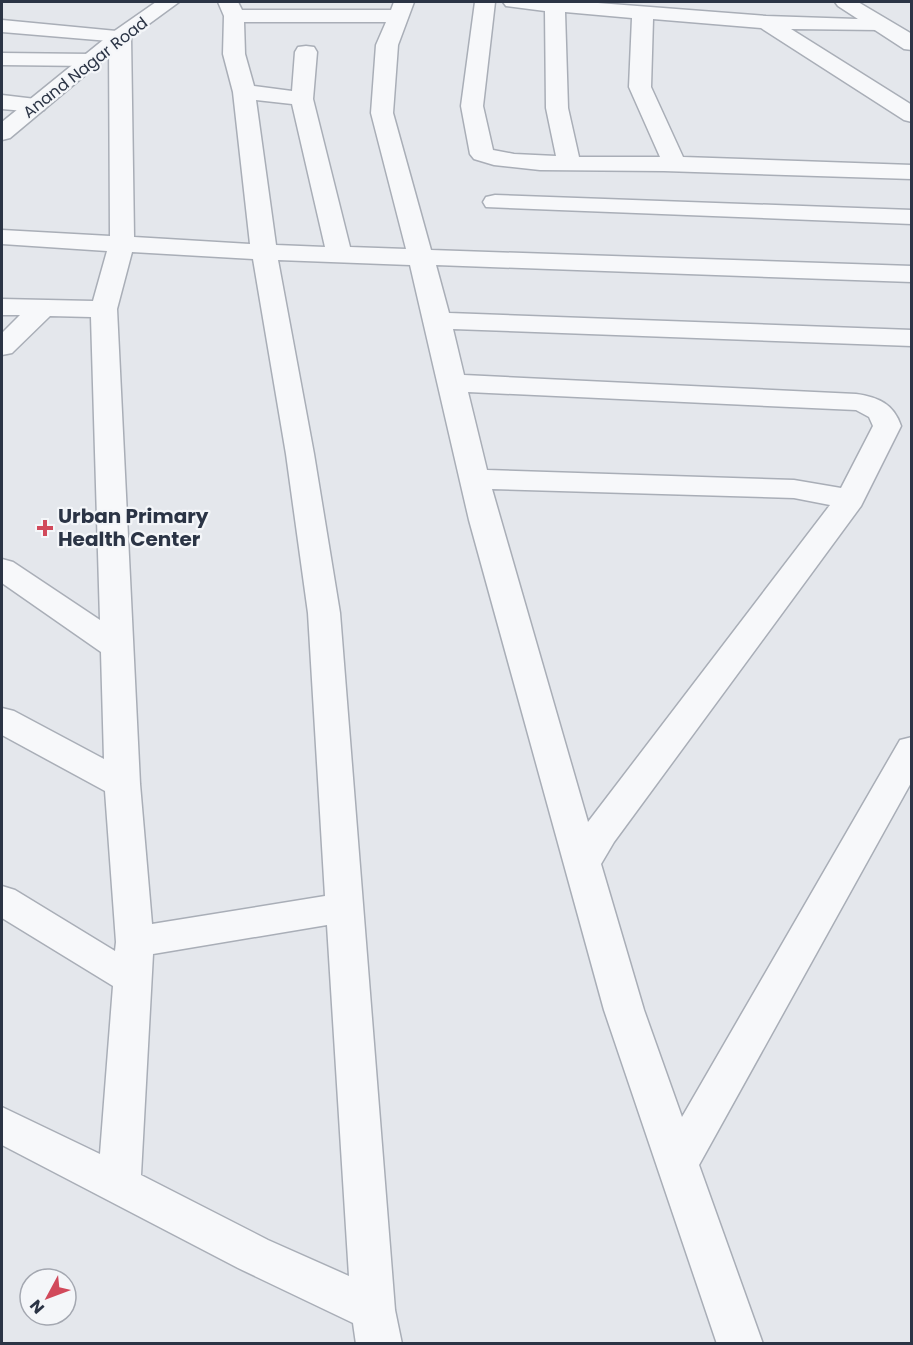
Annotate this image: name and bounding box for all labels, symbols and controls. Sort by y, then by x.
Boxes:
street label: Anand Nagar Road [18,11,153,123]
place label: Urban Primary Health Center [58,502,209,553]
marker: Urban Primary Health Center [36,519,54,537]
north arrow [18,1267,78,1327]
text: N [24,1294,50,1319]

